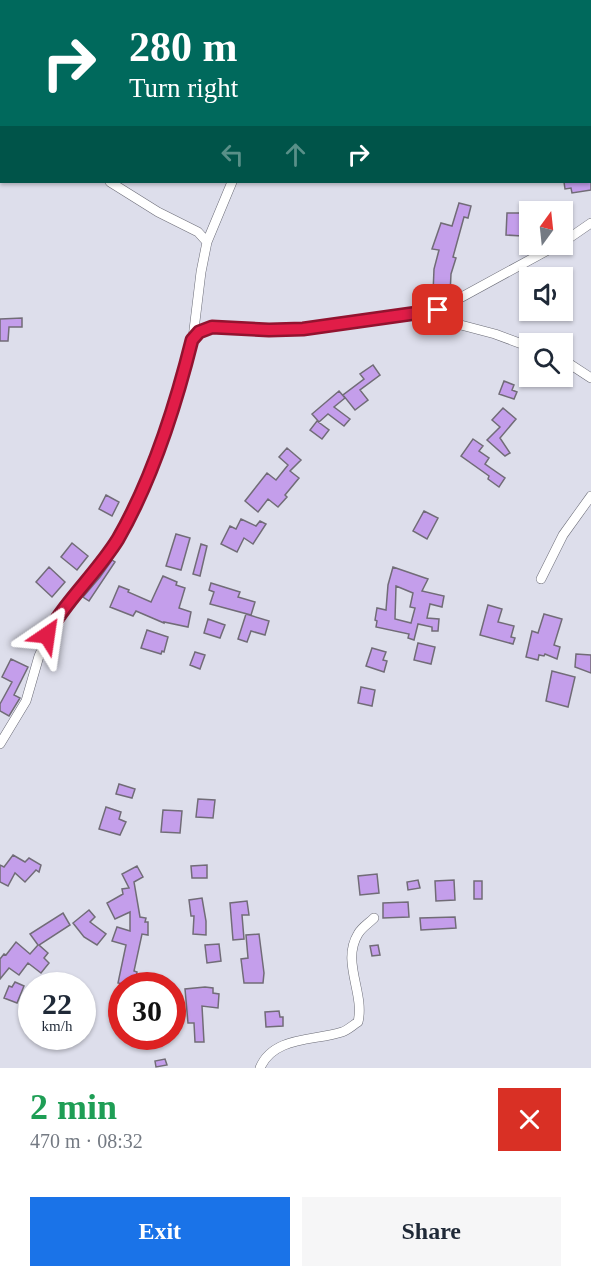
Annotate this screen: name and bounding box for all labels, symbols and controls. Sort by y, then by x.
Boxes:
icon: right [30,24,108,102]
text: 280 m [129,24,238,70]
text: Turn right [129,73,238,103]
icon: left [216,138,249,171]
icon: ahead [279,138,312,171]
icon: right [342,138,375,171]
north arrow [519,201,573,255]
map controls [519,201,573,387]
button: sound [519,267,573,321]
pin [412,284,463,335]
icon: arrive [421,293,454,326]
button: search [519,333,573,387]
position arrow [15,603,79,667]
speed limit sign: 30 [108,972,186,1050]
text: 22 [42,987,72,1020]
text: km/h [42,1018,72,1034]
text: 2 min [30,1087,117,1127]
button: close [498,1088,561,1151]
text: 470 m · 08:32 [30,1130,143,1152]
button: Exit [30,1197,290,1266]
button: Share [302,1197,561,1266]

